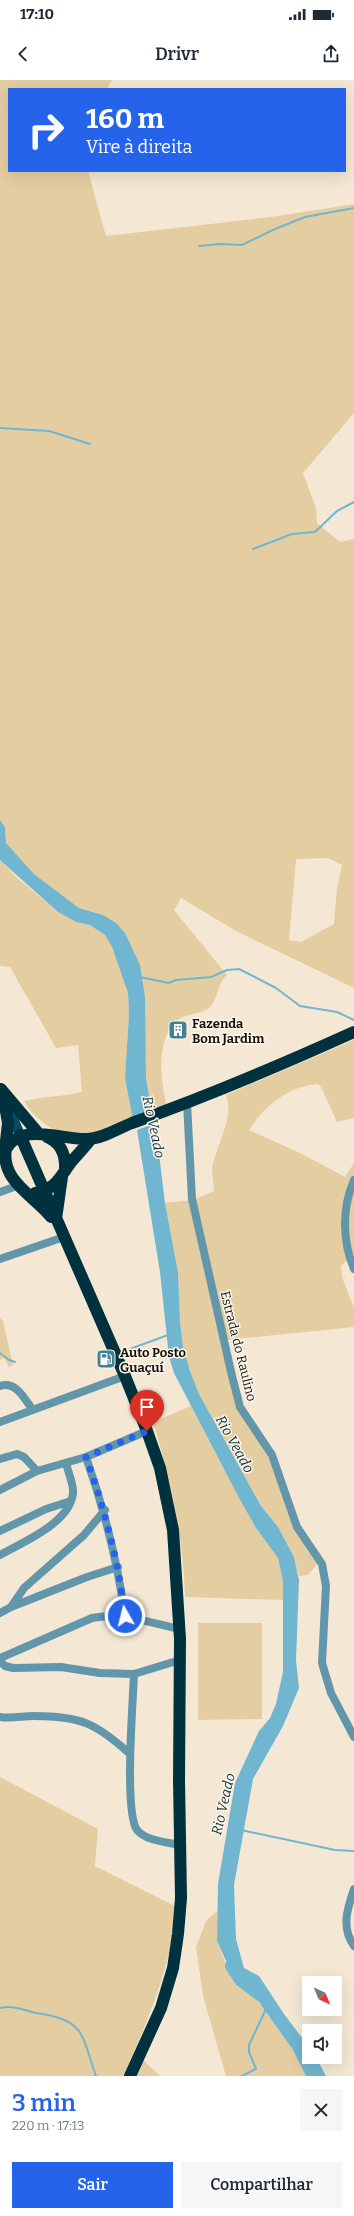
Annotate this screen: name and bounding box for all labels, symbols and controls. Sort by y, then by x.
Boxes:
text: 17:10 [20,5,54,23]
icon: back [12,43,34,65]
text: Drivr [155,43,199,65]
icon: share [320,43,342,65]
text: 160 m [86,102,164,135]
icon: right [20,104,72,156]
text: Vire à direita [86,136,192,158]
place label: Fazenda Bom Jardim [192,1016,265,1046]
building icon: Fazenda Bom Jardim [167,1019,189,1041]
water label: Rio Veado [139,1094,168,1160]
street label: Estrada do Raulino [218,1289,259,1403]
place label: Auto Posto Guaçuí [120,1345,187,1375]
fuel station icon: Auto Posto Guaçuí [95,1348,117,1370]
pin [130,1390,164,1431]
icon: arrive [136,1396,158,1418]
water label: Rio Veado [212,1413,257,1476]
position arrow [104,1595,146,1637]
water label: Rio Veado [208,1771,239,1837]
north arrow [302,1976,342,2016]
map controls [302,1976,342,2064]
button: sound [302,2024,342,2064]
text: 3 min [12,2089,76,2117]
button: close [300,2089,342,2131]
text: 220 m · 17:13 [12,2118,85,2133]
button: Sair [12,2162,173,2208]
button: Compartilhar [181,2162,342,2208]

